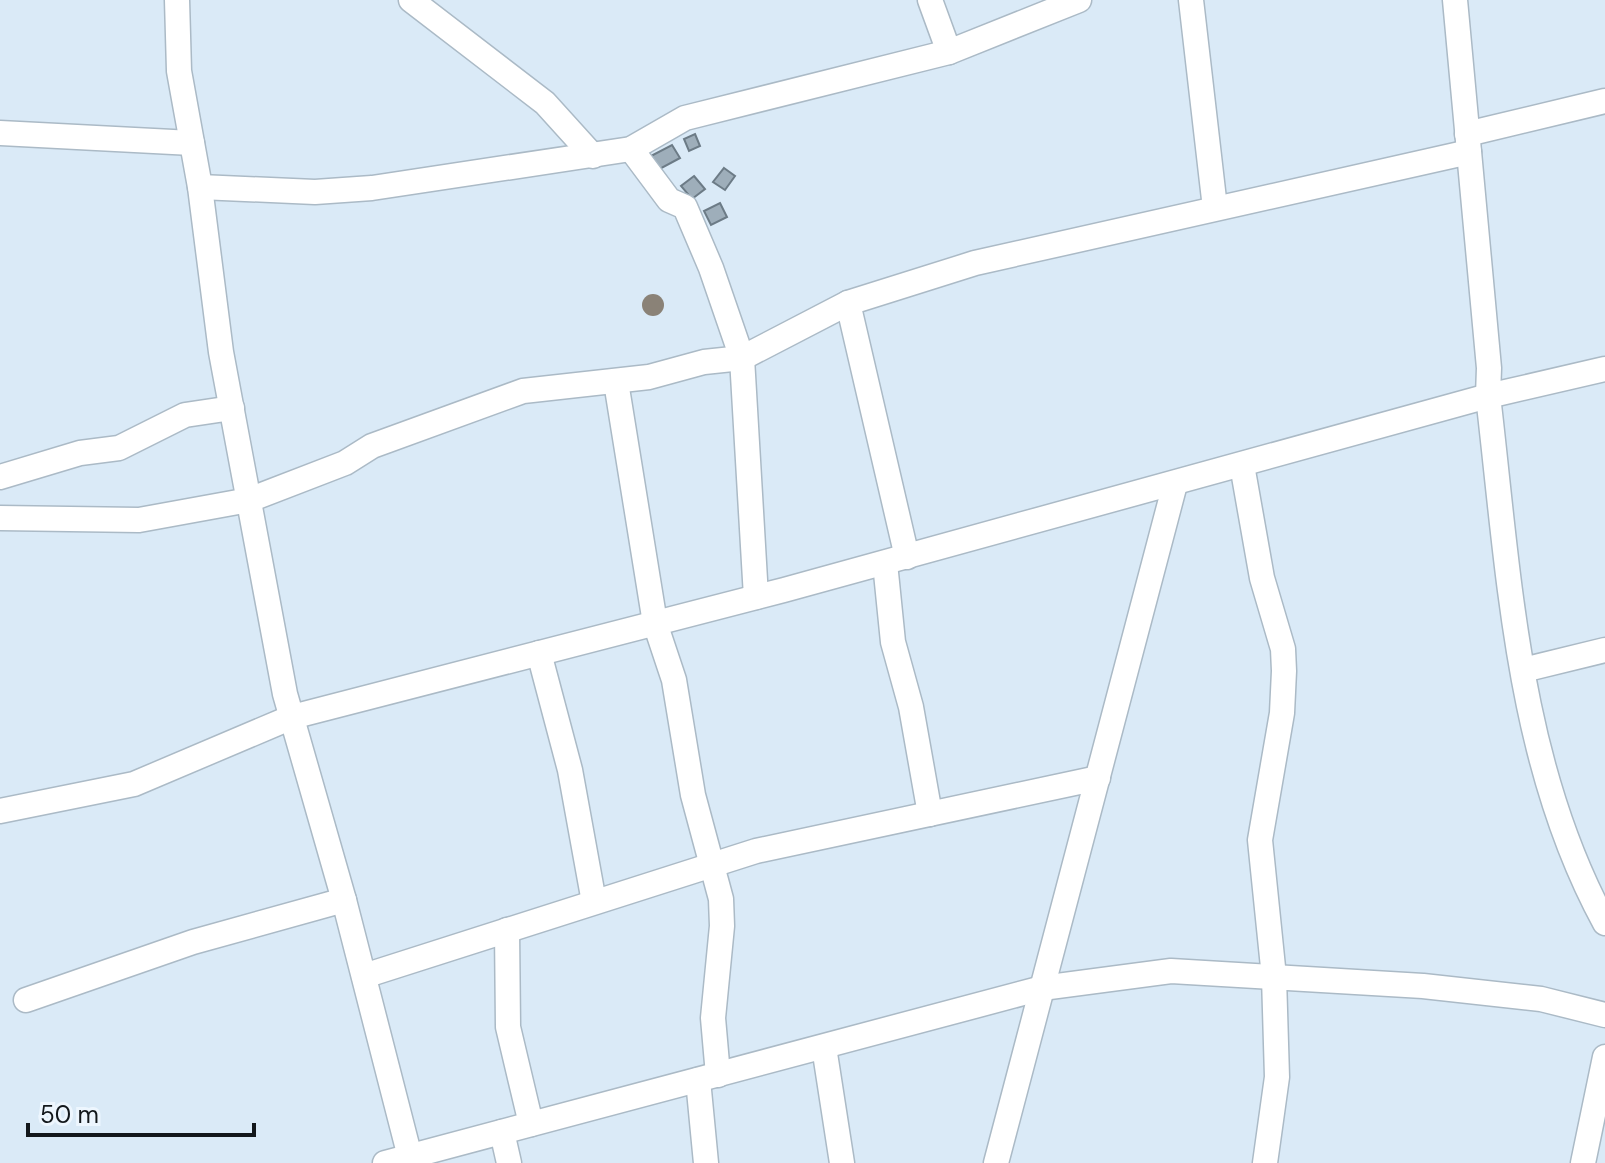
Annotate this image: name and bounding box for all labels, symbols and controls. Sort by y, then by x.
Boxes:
scale bar [28,1087,254,1137]
text: 50 m [40,1099,99,1130]

